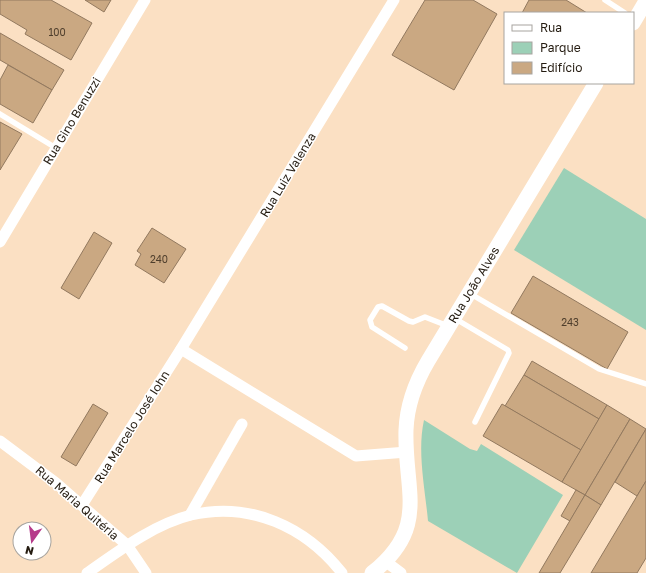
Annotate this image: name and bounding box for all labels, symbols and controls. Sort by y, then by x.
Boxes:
legend [504,12,634,84]
text: Rua [540,20,562,35]
house number: 100 [48,26,66,38]
text: Parque [540,40,581,55]
text: Edifício [540,60,582,75]
street label: Rua Gino Benuzzi [40,74,104,167]
street label: Rua Luiz Valenza [256,130,319,220]
street label: Rua João Alves [445,244,502,326]
house number: 240 [150,253,168,265]
house number: 243 [561,316,579,328]
street label: Rua Marcelo José Iohn [91,368,172,486]
street label: Rua Maria Quitéria [33,462,122,543]
north arrow [12,521,52,561]
text: N [24,544,35,559]

